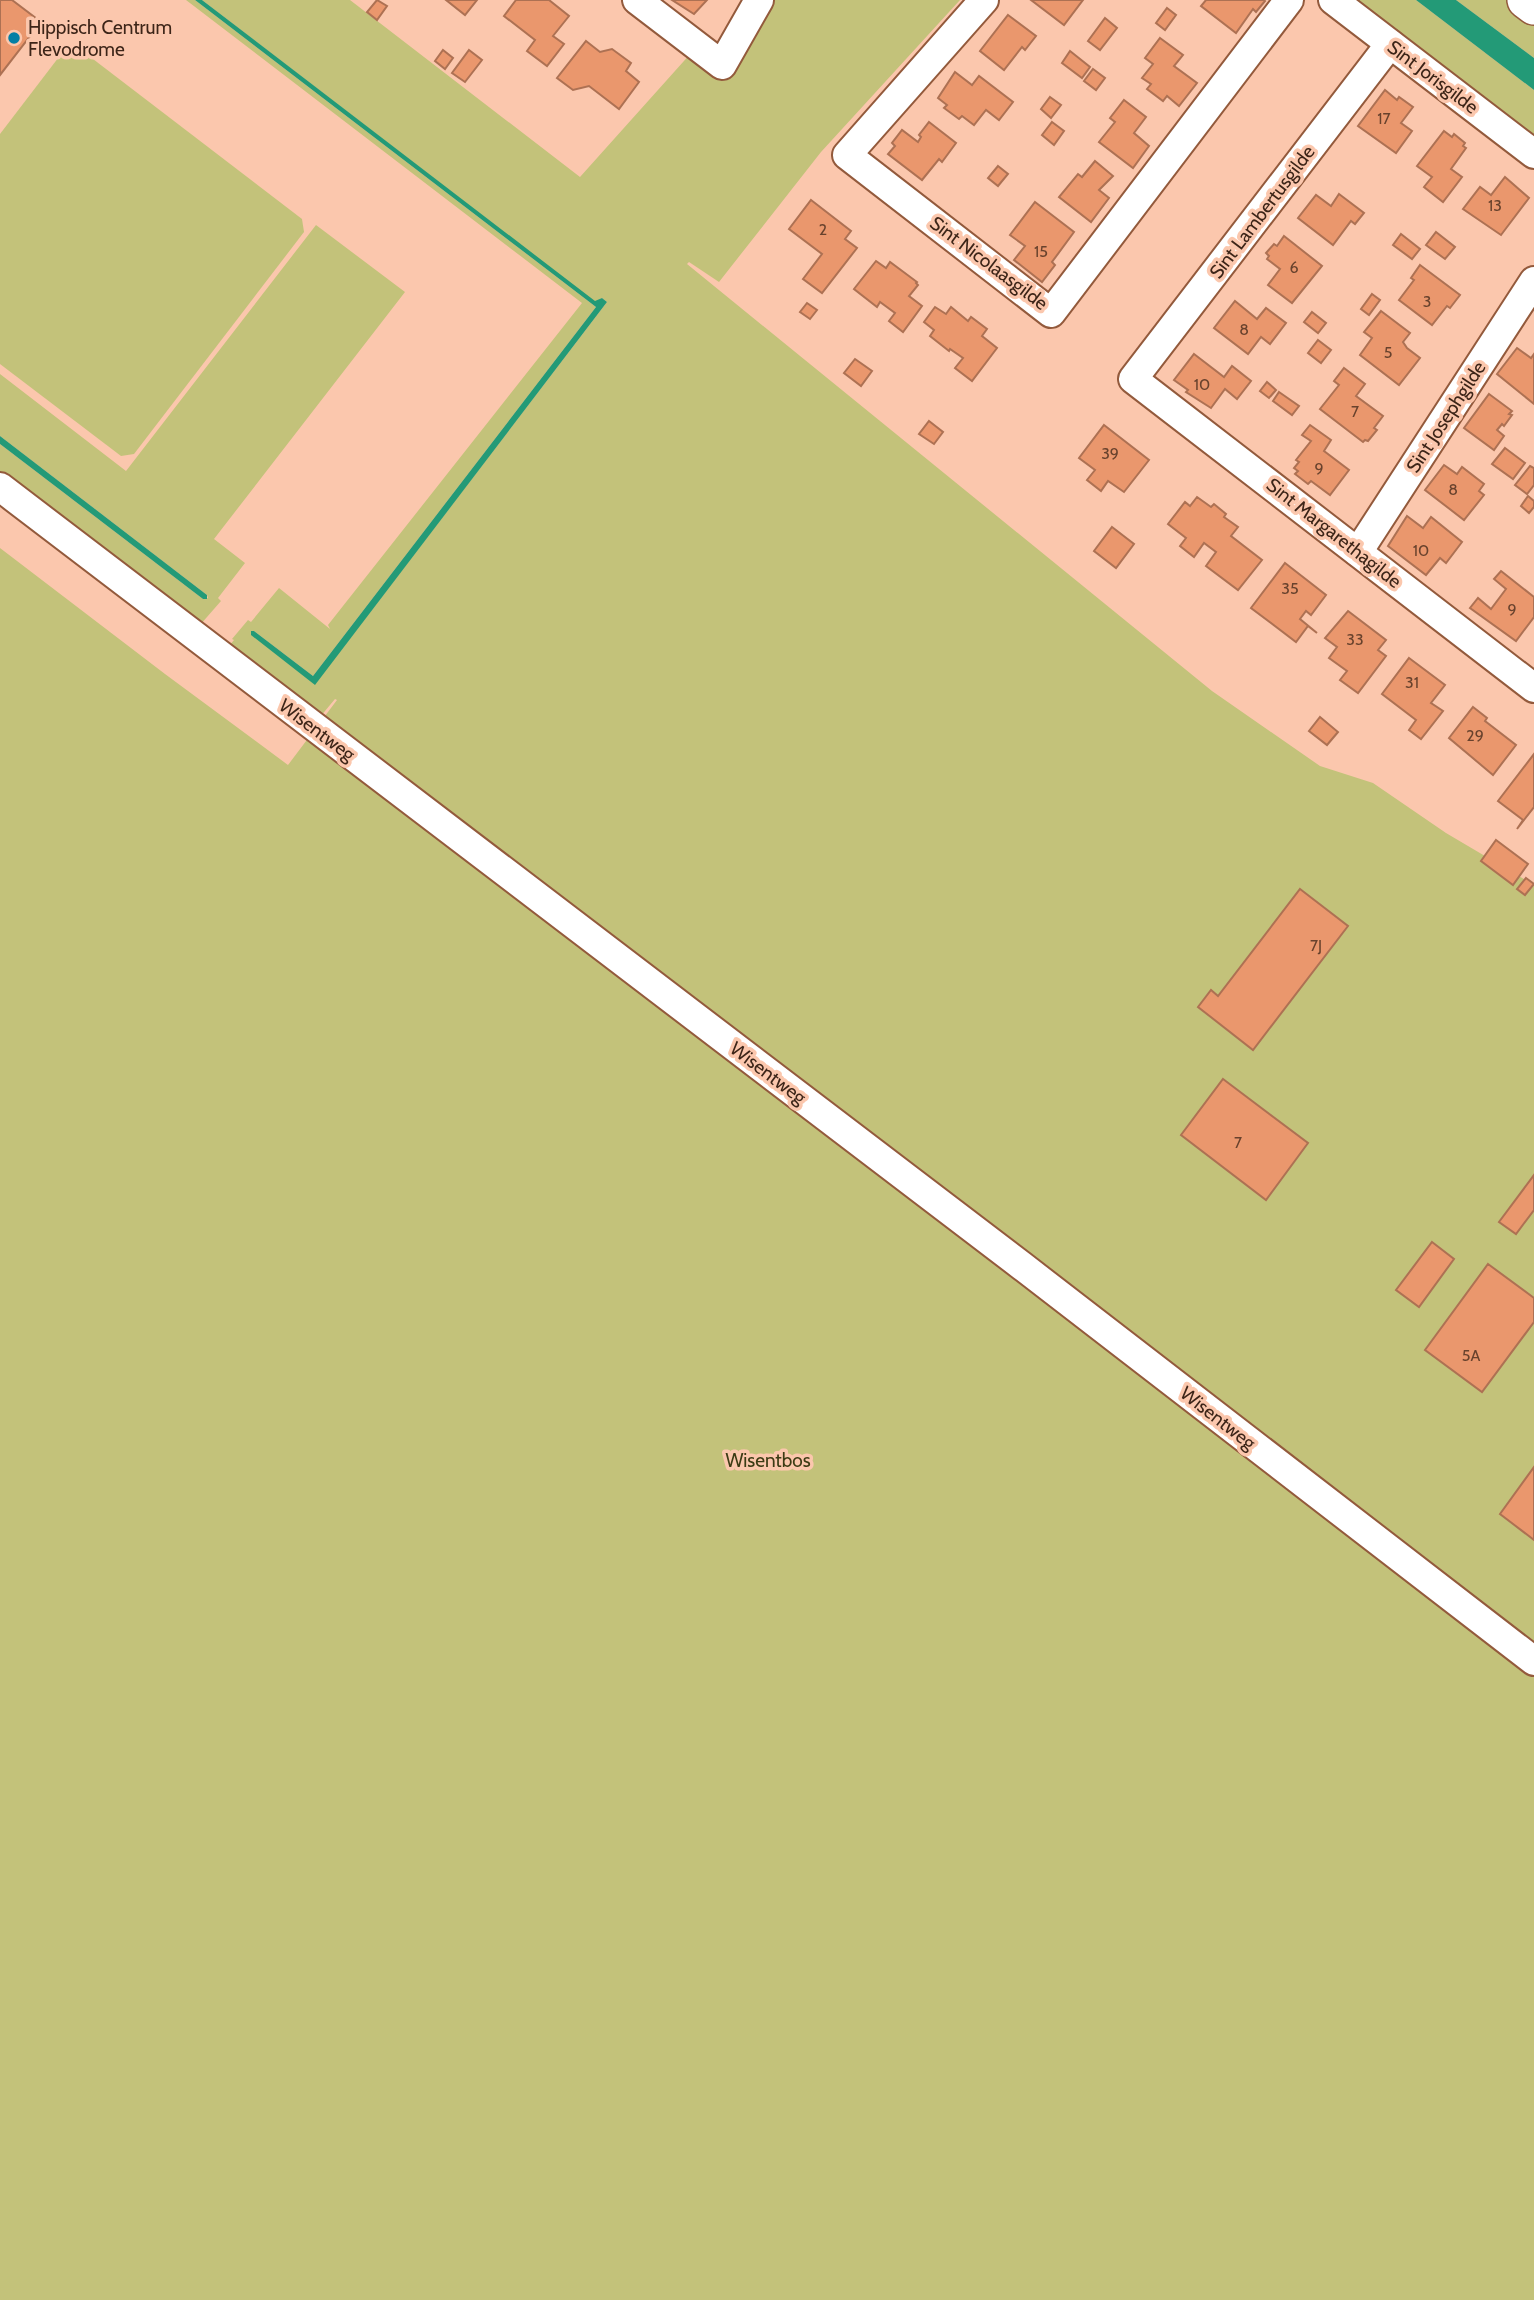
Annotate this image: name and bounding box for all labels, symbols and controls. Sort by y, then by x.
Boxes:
place label: Hippisch Centrum Flevodrome [28,16,172,61]
marker: Hippisch Centrum Flevodrome [6,30,22,46]
street label: Sint Jorisgilde [1383,35,1483,119]
house number: 17 [1377,109,1391,128]
street label: Sint Lambertusgilde [1205,141,1320,283]
house number: 13 [1488,196,1502,215]
street label: Sint Nicolaasgilde [926,211,1053,315]
house number: 2 [819,220,827,239]
house number: 15 [1034,242,1048,261]
house number: 6 [1289,258,1299,277]
house number: 3 [1423,292,1431,311]
house number: 8 [1239,320,1249,339]
house number: 5 [1384,343,1392,362]
street label: Sint Josephgilde [1401,357,1491,477]
house number: 10 [1194,375,1210,394]
house number: 7 [1351,402,1359,421]
house number: 39 [1101,444,1119,463]
house number: 9 [1314,459,1324,478]
street label: Sint Margarethagilde [1262,473,1406,593]
house number: 8 [1448,480,1458,499]
house number: 10 [1413,541,1429,560]
house number: 35 [1281,579,1299,598]
house number: 9 [1507,600,1517,619]
house number: 33 [1346,630,1364,649]
house number: 31 [1405,673,1419,692]
street label: Wisentweg [274,694,360,766]
house number: 29 [1466,726,1484,745]
house number: 7J [1310,936,1322,955]
street label: Wisentweg [725,1037,811,1109]
house number: 7 [1234,1133,1242,1152]
house number: 5A [1462,1346,1480,1365]
street label: Wisentweg [1176,1381,1261,1455]
park label: Wisentbos [725,1449,811,1472]

